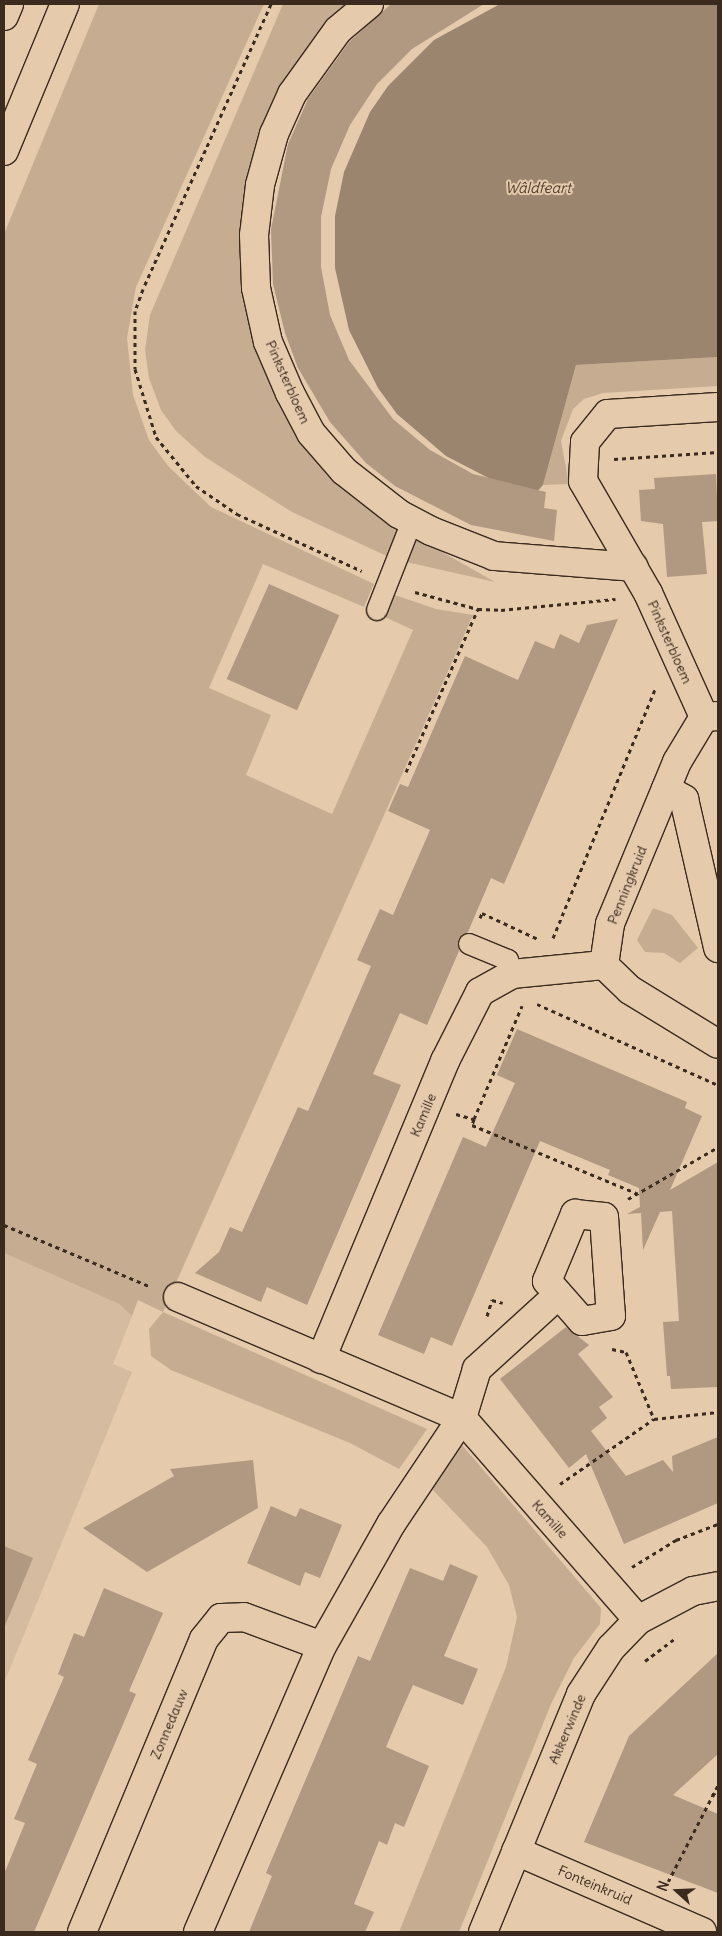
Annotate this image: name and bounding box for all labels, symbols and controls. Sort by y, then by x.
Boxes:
water label: Wâldfeart [505,179,571,197]
street label: Pinksterbloem [262,338,314,426]
street label: Pinksterbloem [644,598,696,686]
street label: Penningkruid [604,843,650,927]
street label: Kamille [406,1091,440,1139]
street label: Kamille [528,1496,572,1542]
street label: Zonnedauw [147,1686,191,1762]
street label: Akkerwinde [545,1691,589,1767]
street label: Fonteinkruid [555,1862,635,1908]
north arrow [652,1866,702,1916]
text: N [653,1878,673,1893]

